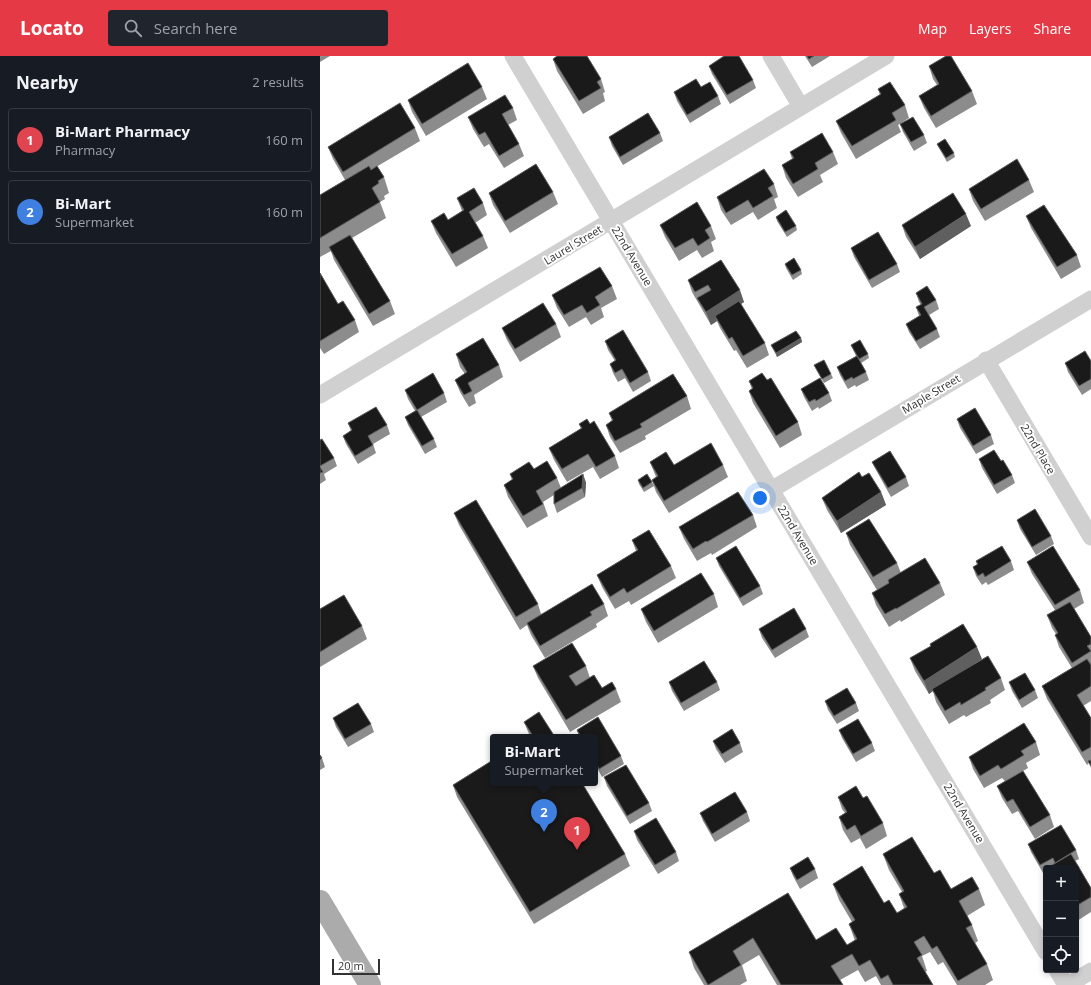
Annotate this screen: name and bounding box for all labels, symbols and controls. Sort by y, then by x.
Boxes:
search box [108,10,388,46]
text: Locato [20,15,84,41]
icon: search [122,17,144,39]
text: Search here [154,18,237,38]
text: Map [918,19,947,38]
text: Layers [969,19,1011,38]
text: Share [1033,19,1071,38]
text: Nearby [16,71,78,94]
text: 2 results [252,73,304,91]
text: Bi-Mart Pharmacy [55,121,190,141]
text: 1 [26,131,34,149]
text: 160 m [265,131,303,149]
text: Pharmacy [55,141,115,159]
text: Bi-Mart [55,193,111,213]
text: 2 [26,203,34,221]
text: 160 m [265,203,303,221]
text: Supermarket [55,213,134,231]
street label: Laurel Street [541,221,605,268]
street label: 22nd Avenue [609,223,656,288]
street label: Maple Street [899,370,963,417]
street label: 22nd Place [1018,421,1059,477]
your location [750,488,770,508]
street label: 22nd Avenue [775,502,822,567]
popup [490,734,598,786]
text: Bi-Mart [504,741,561,761]
text: Supermarket [504,761,584,779]
street label: 22nd Avenue [941,780,988,845]
pin: 2 [531,799,557,832]
pin: 1 [564,817,590,850]
map controls [1043,865,1079,973]
button: + [1043,865,1079,901]
button: − [1043,901,1079,937]
button: locate [1043,937,1079,973]
scale bar [332,957,380,976]
text: 20 m [338,958,364,973]

